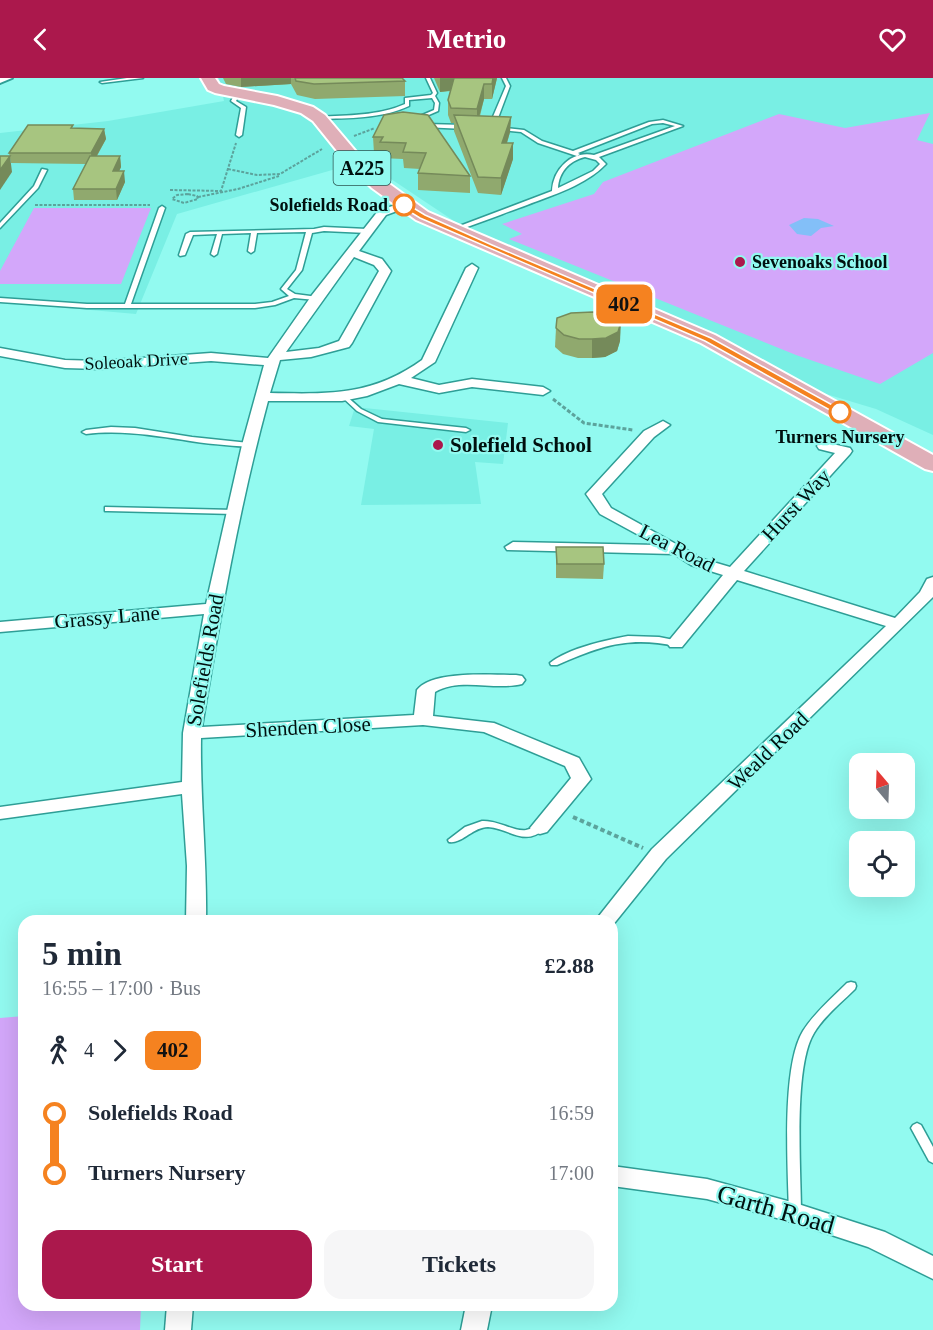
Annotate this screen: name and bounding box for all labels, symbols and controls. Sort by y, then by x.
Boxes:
icon: back [24,23,57,56]
icon: heart [876,23,909,56]
text: Metrio [427,24,506,54]
road number: A225 [334,151,391,185]
marker: Solefields Road [393,194,415,216]
place label: Solefields Road [269,195,388,215]
place label: Sevenoaks School [752,252,888,272]
marker: Sevenoaks School [733,255,747,269]
line badge: 402 [590,284,658,324]
text: 402 [608,292,640,316]
street label: Soleoak Drive [84,348,188,374]
marker: Turners Nursery [829,401,851,423]
place label: Turners Nursery [776,427,904,447]
place label: Solefield School [450,433,592,457]
marker: Solefield School [431,438,445,452]
street label: Hurst Way [757,464,836,546]
street label: Lea Road [635,519,719,577]
street label: Solefields Road [182,592,229,728]
street label: Grassy Lane [53,600,161,634]
street label: Weald Road [723,706,814,795]
street label: Shenden Close [245,712,371,742]
north arrow [849,753,915,819]
map controls [849,753,915,897]
button: locate [849,831,915,897]
text: 5 min [42,936,122,972]
text: £2.88 [545,953,594,978]
text: 16:55 – 17:00 · Bus [42,977,201,999]
icon: walk [42,1034,75,1067]
icon: forward [103,1034,136,1067]
text: 402 [157,1038,189,1062]
text: 4 [84,1039,94,1061]
text: Solefields Road [88,1100,233,1125]
text: 16:59 [548,1102,594,1124]
text: Turners Nursery [88,1160,245,1185]
text: 17:00 [548,1162,594,1184]
street label: Garth Road [714,1179,838,1240]
button: Start [42,1230,312,1299]
button: Tickets [324,1230,594,1299]

